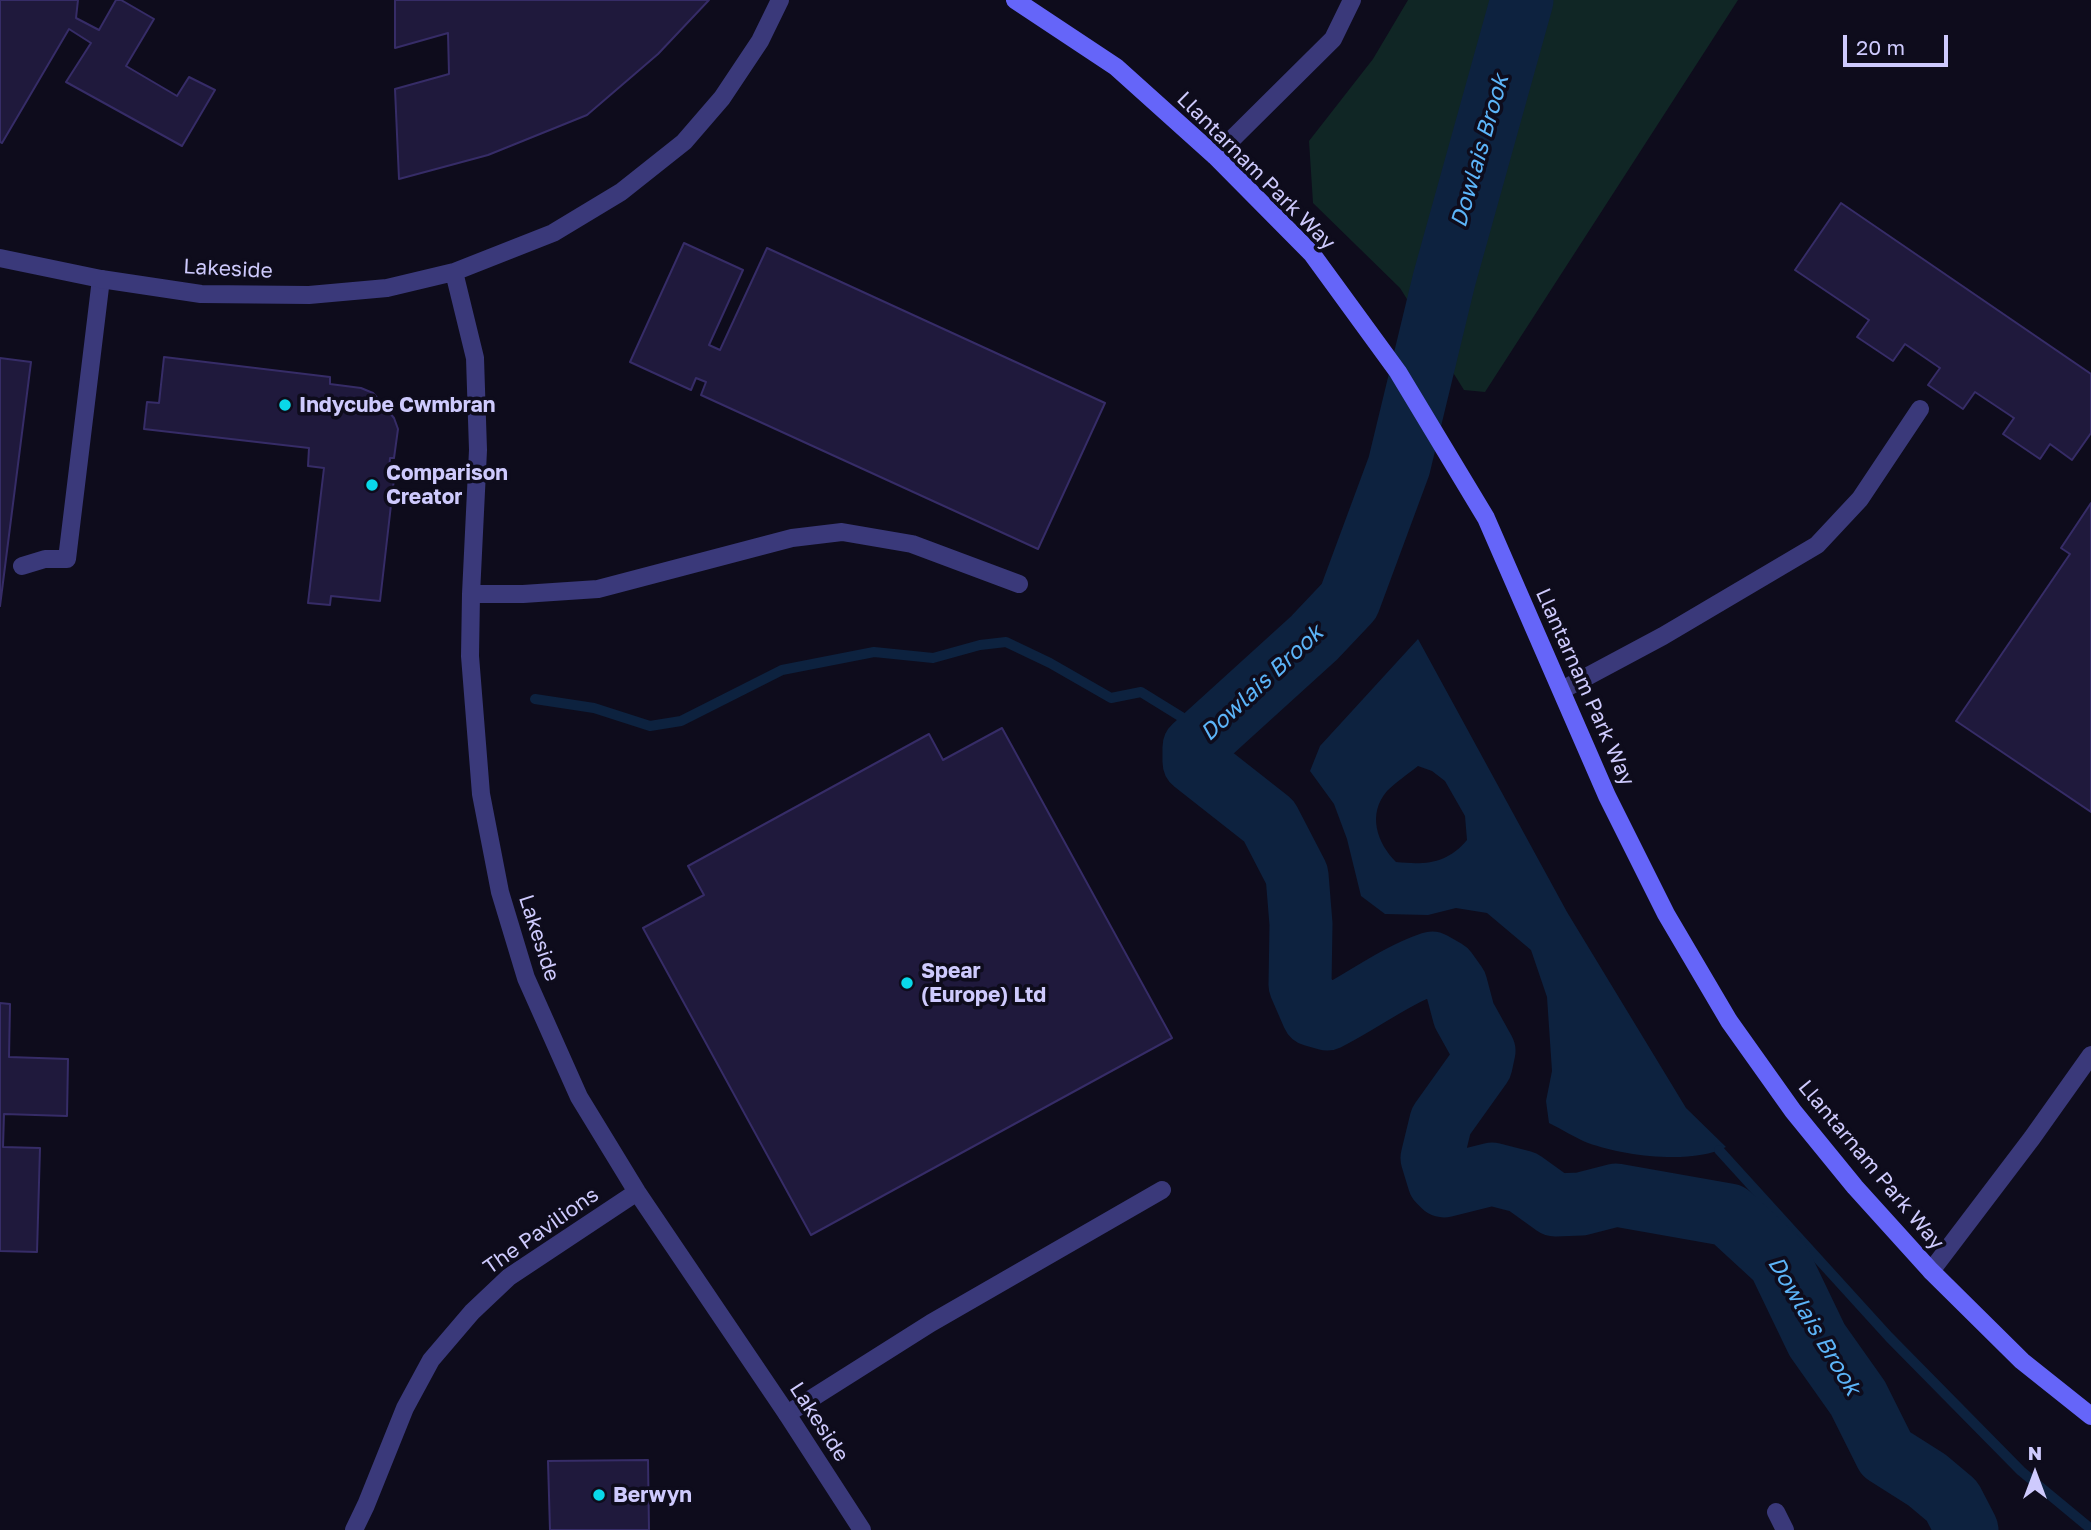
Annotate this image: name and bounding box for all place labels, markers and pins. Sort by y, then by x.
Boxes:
place label: Indycube Cwmbran [299,392,495,418]
marker: Indycube Cwmbran [277,397,293,413]
place label: Comparison Creator [386,460,508,510]
marker: Comparison Creator [364,477,380,493]
place label: Spear (Europe) Ltd [921,958,1046,1008]
marker: Spear (Europe) Ltd [899,975,915,991]
place label: Berwyn [613,1482,692,1508]
marker: Berwyn [591,1487,607,1503]

